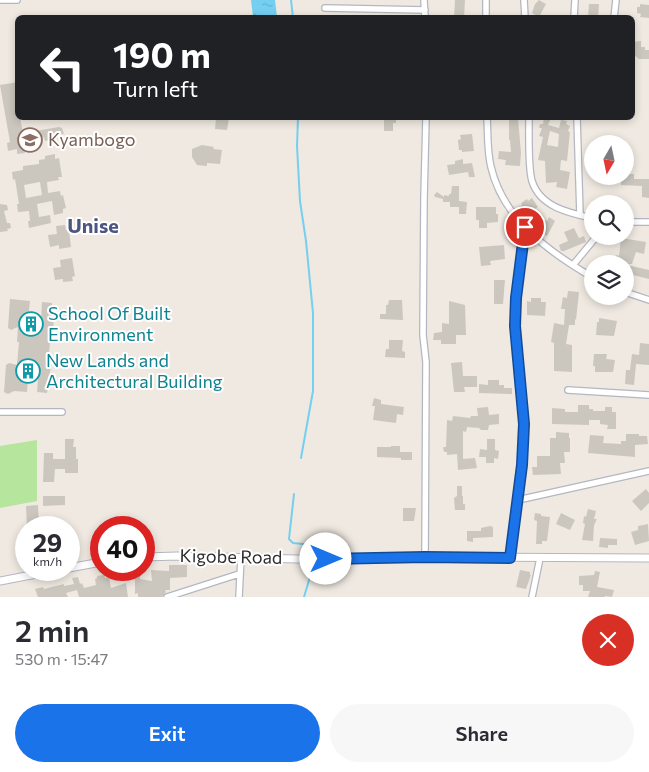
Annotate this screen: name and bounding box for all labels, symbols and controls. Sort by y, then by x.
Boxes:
text: 190 m [113,32,211,75]
icon: left [30,35,95,100]
text: Turn left [113,75,198,102]
school or university icon: Kyambogo [17,127,43,153]
place label: Kyambogo [48,128,135,150]
north arrow [584,135,634,185]
map controls [584,135,634,305]
button: search [584,195,634,245]
pin [504,206,546,248]
district label: Unise [67,213,119,237]
icon: arrive [511,213,539,241]
button: layers [584,255,634,305]
place label: School Of Built Environment [48,302,171,345]
building icon: School Of Built Environment [18,311,44,337]
place label: New Lands and Architectural Building [46,349,223,392]
building icon: New Lands and Architectural Building [15,358,41,384]
speed limit sign: 40 [90,516,155,581]
text: 29 [33,527,62,557]
position arrow [299,532,351,584]
street label: Kigobe Road [179,544,283,568]
text: km/h [33,554,62,568]
text: 2 min [15,611,89,648]
button: close [582,614,634,666]
text: 530 m · 15:47 [15,649,108,668]
button: Exit [15,704,320,762]
button: Share [330,704,634,762]

